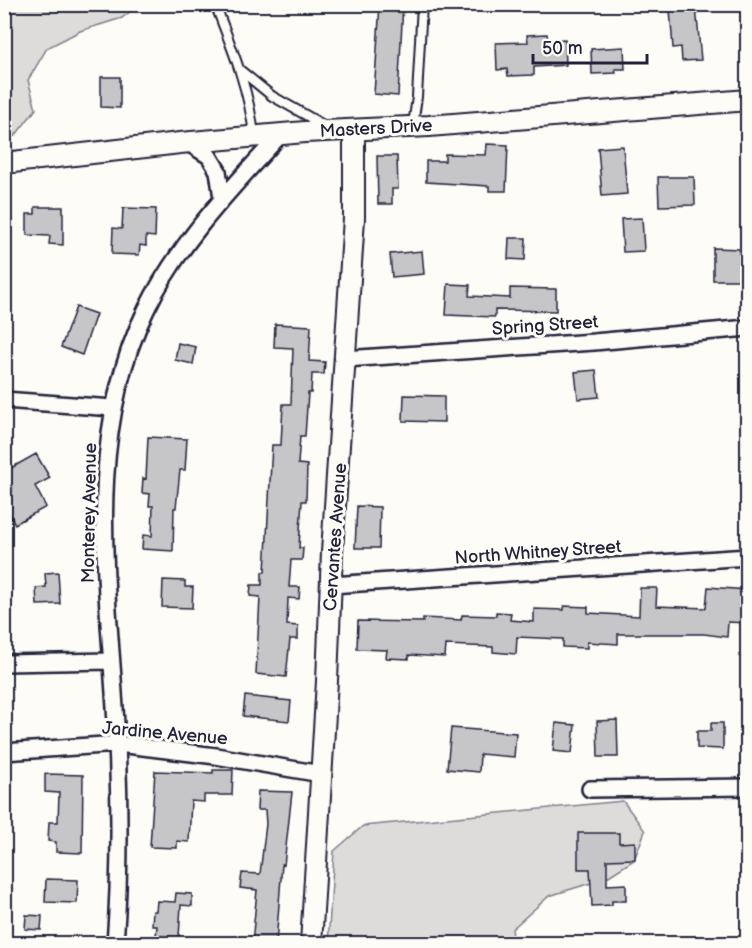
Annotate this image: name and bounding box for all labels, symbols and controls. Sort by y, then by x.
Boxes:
scale bar [533,27,647,65]
text: 50 m [542,38,583,59]
street label: Masters Drive [319,115,433,142]
street label: Spring Street [491,311,599,340]
street label: Monterey Avenue [78,442,101,583]
street label: Cervantes Avenue [320,462,351,612]
street label: North Whitney Street [454,536,623,569]
street label: Jardine Avenue [101,718,229,749]

